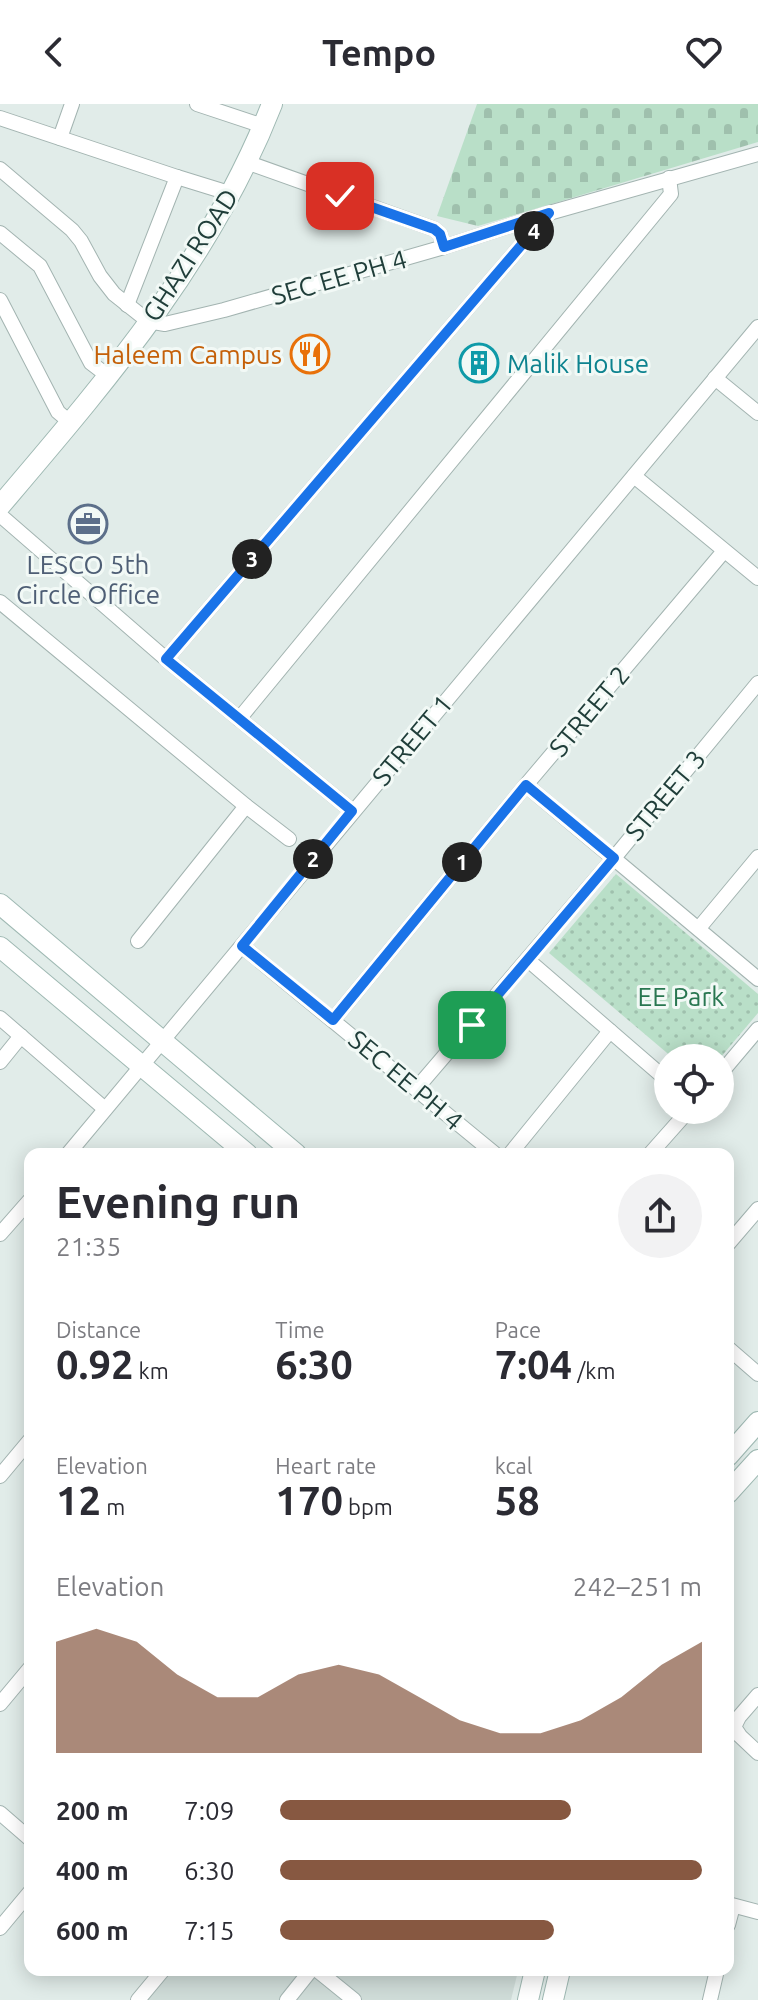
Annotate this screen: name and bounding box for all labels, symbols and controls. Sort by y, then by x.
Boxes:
icon: back [32,30,76,74]
icon: heart [682,30,726,74]
text: Tempo [322,32,436,73]
pin [306,162,374,230]
icon: check [318,174,362,218]
street label: GHAZI ROAD [137,184,243,326]
pin: 4 [514,211,554,251]
text: 4 [528,218,540,243]
street label: SEC EE PH 4 [268,244,410,310]
restaurant icon: Haleem Campus [289,333,331,375]
place label: Haleem Campus [93,340,282,369]
building icon: Malik House [458,342,500,384]
place label: Malik House [507,349,649,378]
office icon: LESCO 5th Circle Office [67,503,109,545]
pin: 3 [232,539,272,579]
text: 3 [246,546,258,571]
place label: LESCO 5th Circle Office [16,550,160,609]
street label: STREET 2 [543,660,635,762]
street label: STREET 1 [366,689,458,791]
street label: STREET 3 [619,744,711,846]
pin: 2 [293,839,333,879]
pin: 1 [442,842,482,882]
text: 2 [307,846,319,871]
text: 1 [456,849,468,874]
park label: EE Park [638,982,724,1011]
pin [438,991,506,1059]
icon: arrive [450,1003,494,1047]
street label: SEC EE PH 4 [343,1024,469,1136]
map controls [654,1044,734,1124]
button: locate [654,1044,734,1124]
button: share [618,1174,702,1258]
text: Evening run [56,1177,300,1226]
text: 21:35 [56,1232,121,1261]
text: Distance [56,1317,141,1342]
text: Time [275,1317,325,1342]
text: Pace [495,1317,541,1342]
text: 0.92 [56,1342,134,1387]
text: 6:30 [275,1342,353,1387]
text: 7:04 [495,1342,572,1387]
text: km [134,1358,169,1383]
text: /km [572,1358,615,1383]
text: Elevation [56,1453,148,1478]
text: Heart rate [275,1453,377,1478]
text: kcal [495,1453,533,1478]
text: 12 [56,1478,101,1523]
text: 170 [275,1478,343,1523]
text: 58 [495,1478,540,1523]
text: m [101,1494,125,1519]
text: bpm [343,1494,393,1519]
text: Elevation [56,1572,164,1601]
text: 242–251 m [573,1572,702,1601]
text: 200 m [56,1796,129,1825]
text: 7:09 [184,1796,234,1825]
text: 400 m [56,1856,129,1885]
text: 6:30 [184,1856,234,1885]
text: 600 m [56,1916,129,1945]
text: 7:15 [184,1916,234,1945]

